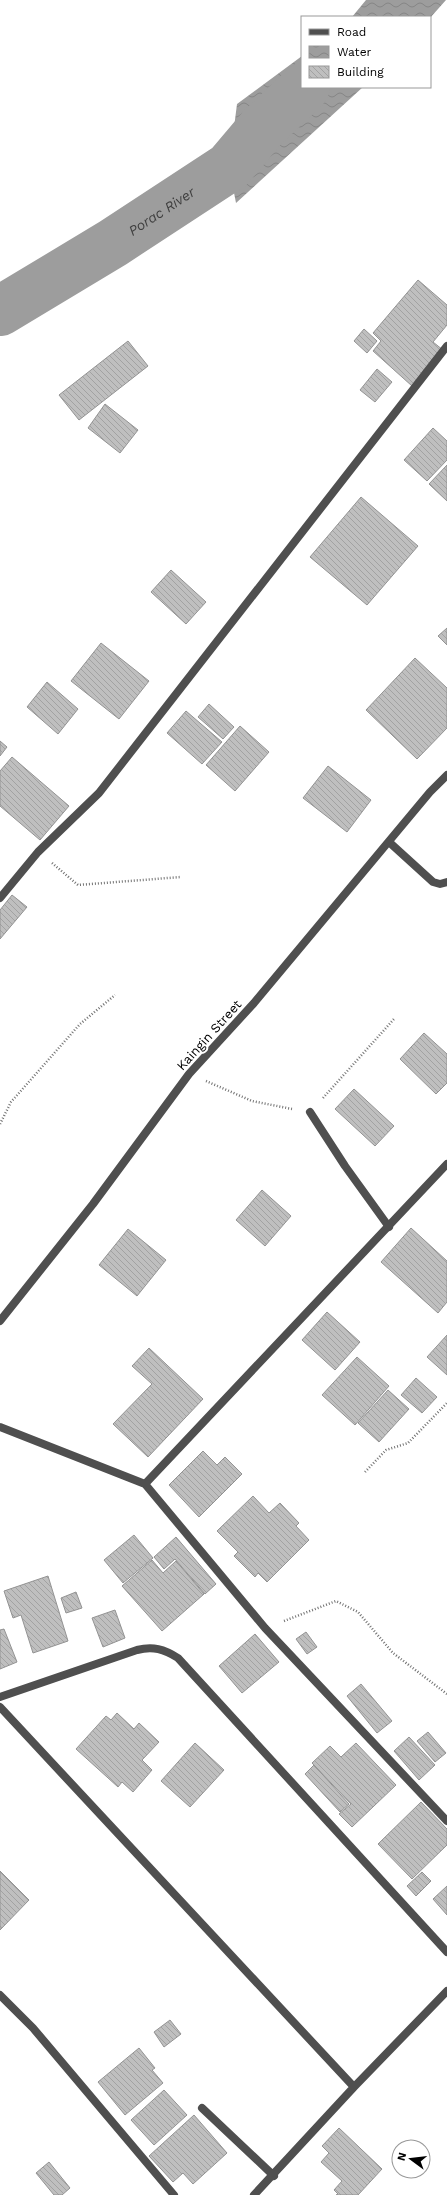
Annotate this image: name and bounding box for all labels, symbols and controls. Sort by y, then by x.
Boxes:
legend [301,16,431,88]
text: Road [337,25,366,39]
text: Water [337,45,372,59]
text: Building [337,65,384,79]
water label: Porac River [125,183,198,239]
street label: Kaingin Street [174,996,245,1073]
north arrow [391,2139,431,2179]
text: N [394,2151,409,2162]

